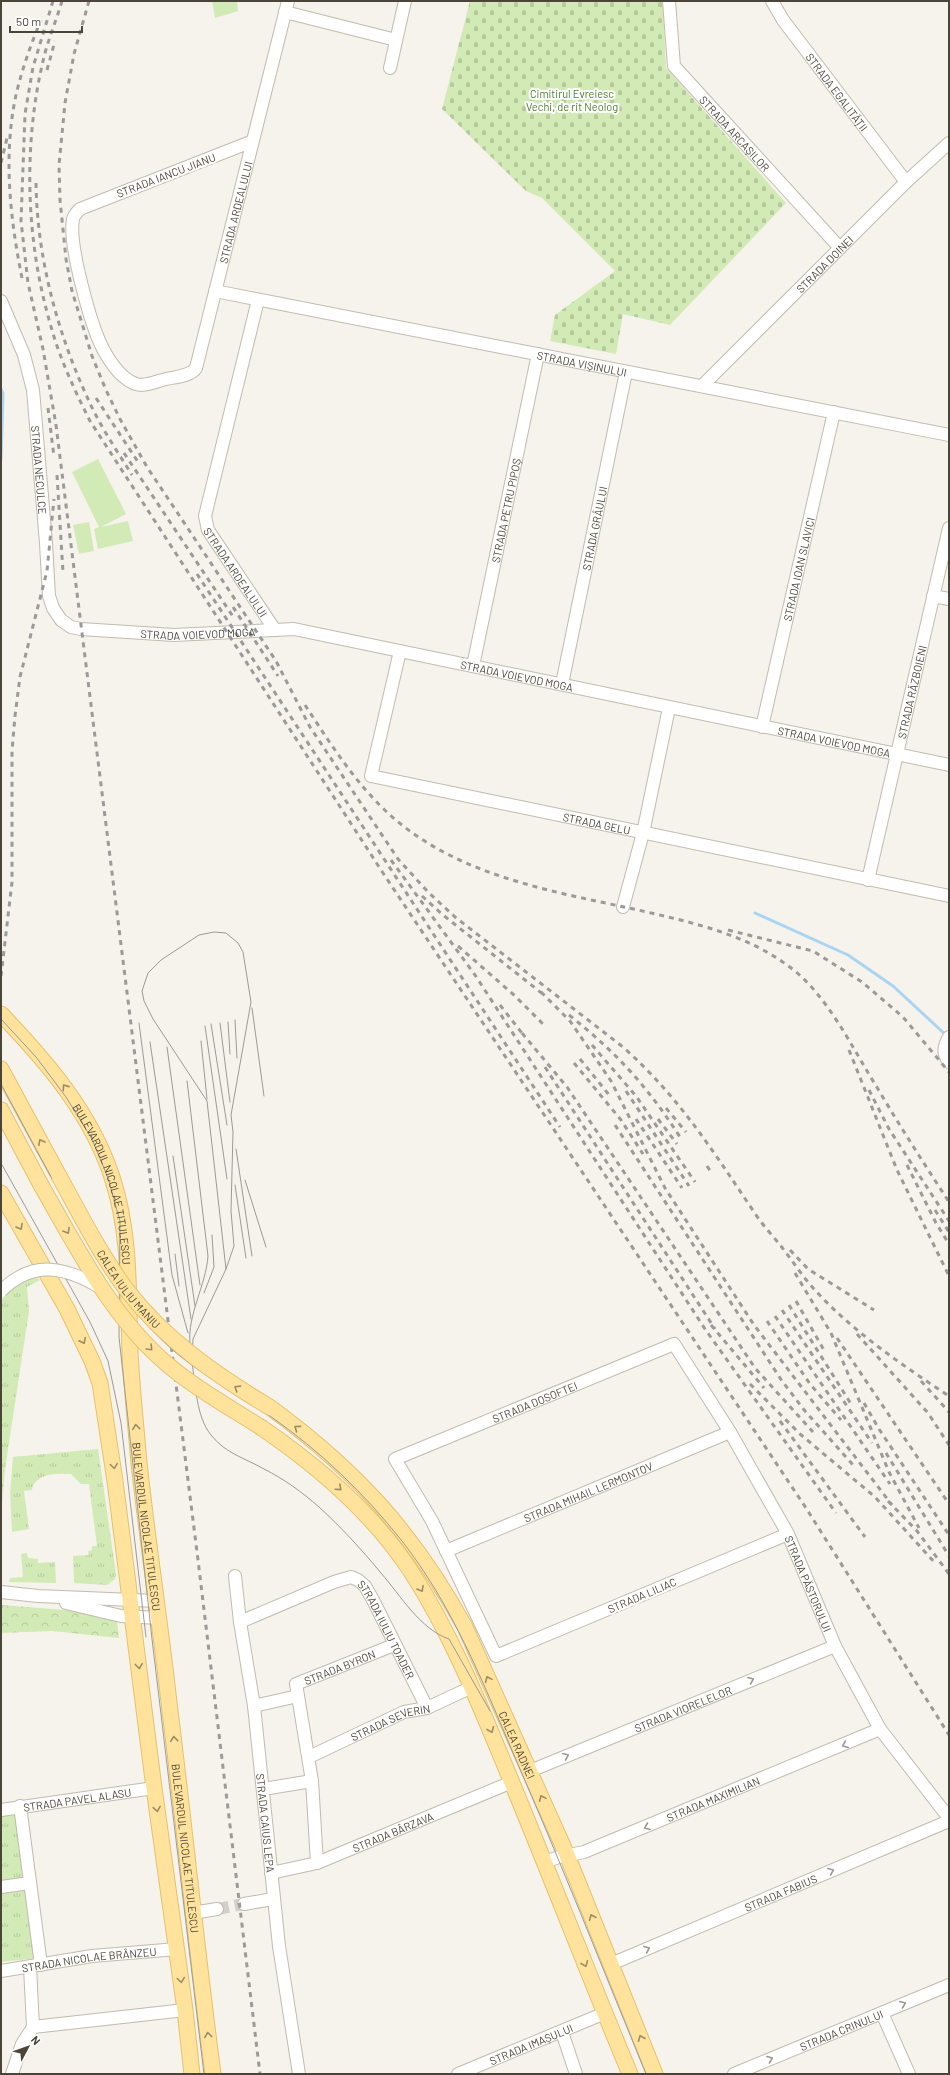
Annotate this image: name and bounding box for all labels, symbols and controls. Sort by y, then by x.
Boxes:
scale bar [10,8,82,34]
text: 50 m [16,14,41,28]
street label: STRADA EGALITĂȚII [804,50,871,133]
park label: Cimitirul Evreiesc Vechi, de rit Neolog [526,87,618,113]
street label: STRADA ARCAȘILOR [698,93,773,174]
street label: STRADA IANCU JIANU [115,150,217,200]
street label: STRADA ARDEALULUI [216,160,254,265]
street label: STRADA DOINEI [793,233,855,295]
street label: STRADA VIȘINULUI [536,348,628,378]
street label: STRADA NECULCE [30,425,50,515]
street label: STRADA PETRU PIPOȘ [488,457,523,564]
street label: STRADA GRÂULUI [579,485,609,571]
street label: STRADA IOAN SLAVICI [780,516,816,622]
street label: STRADA ARDEALULUI [201,525,271,619]
street label: STRADA VOIEVOD MOGA [140,624,256,642]
street label: STRADA RĂZBOIENI [894,644,928,740]
street label: STRADA VOIEVOD MOGA [459,657,575,693]
street label: STRADA VOIEVOD MOGA [777,723,892,759]
street label: STRADA GELU [562,810,632,836]
one-way arrow [63,1084,70,1091]
street label: BULEVARDUL NICOLAE TITULESCU [71,1101,134,1265]
one-way arrow [38,1138,45,1146]
one-way arrow [16,1223,23,1230]
one-way arrow [63,1227,70,1234]
street label: CALEA IULIU MANIU [95,1247,163,1330]
one-way arrow [78,1337,86,1344]
one-way arrow [145,1343,153,1351]
street label: STRADA DOSOFTEI [490,1378,579,1425]
one-way arrow [234,1385,241,1393]
one-way arrow [132,1424,141,1430]
one-way arrow [295,1426,302,1433]
street label: BULEVARDUL NICOLAE TITULESCU [131,1442,164,1612]
street label: STRADA MIHAIL LERMONTOV [522,1459,655,1524]
one-way arrow [109,1463,118,1469]
one-way arrow [334,1484,341,1491]
street label: STRADA PĂSTORULUI [783,1533,835,1633]
street label: STRADA LILIAC [606,1575,678,1615]
street label: STRADA IULIU TOADER [356,1577,418,1681]
one-way arrow [416,1585,423,1592]
street label: STRADA BYRON [302,1647,377,1687]
one-way arrow [134,1663,143,1670]
one-way arrow [485,1675,493,1682]
one-way arrow [747,1677,754,1685]
street label: STRADA VIORELELOR [632,1683,734,1734]
street label: STRADA SEVERIN [348,1701,431,1743]
street label: CALEA RADNEI [497,1709,538,1780]
one-way arrow [486,1727,494,1734]
one-way arrow [169,1736,178,1742]
one-way arrow [841,1740,848,1748]
one-way arrow [561,1753,569,1761]
street label: BULEVARDUL NICOLAE TITULESCU [170,1763,202,1934]
street label: STRADA CAIUS LEPA [255,1773,278,1873]
street label: STRADA MAXIMILIAN [664,1773,761,1824]
street label: STRADA PAVEL ALASU [22,1785,132,1813]
one-way arrow [538,1794,546,1801]
one-way arrow [152,1806,161,1812]
street label: STRADA BÂRZAVA [350,1809,435,1854]
one-way arrow [644,1822,651,1830]
one-way arrow [827,1868,835,1876]
street label: STRADA FABIUS [742,1871,819,1913]
one-way arrow [588,1914,596,1921]
street label: STRADA NICOLAE BRÂNZEU [21,1944,157,1974]
one-way arrow [643,1945,650,1953]
one-way arrow [580,1960,588,1967]
one-way arrow [176,1977,185,1983]
one-way arrow [899,2001,906,2009]
street label: STRADA CRINULUI [798,2007,885,2053]
street label: STRADA IMAȘULUI [487,2021,575,2067]
north arrow [8,2027,48,2067]
one-way arrow [204,2032,213,2038]
text: N [29,2033,43,2047]
one-way arrow [637,2034,645,2041]
one-way arrow [765,2056,773,2064]

